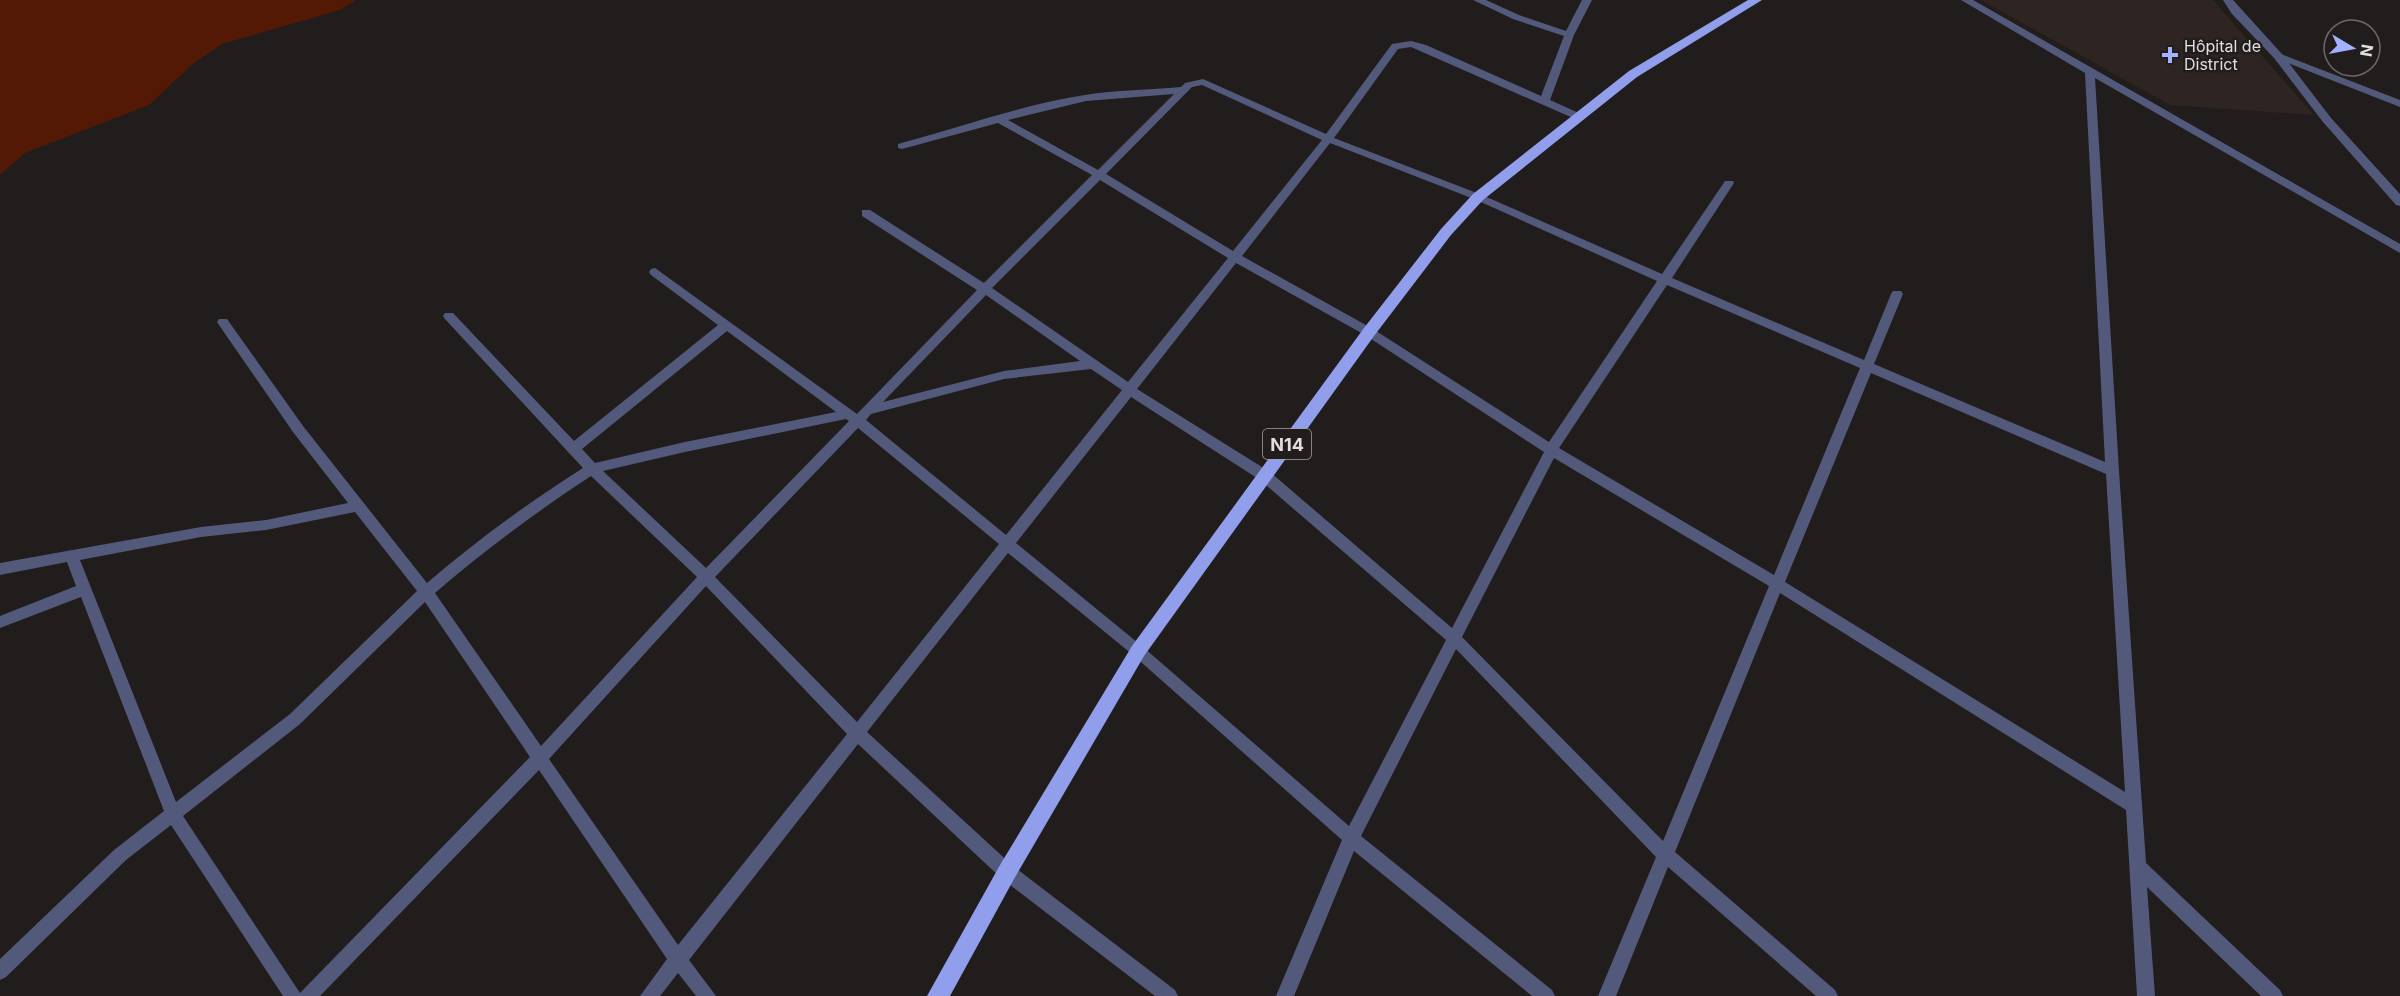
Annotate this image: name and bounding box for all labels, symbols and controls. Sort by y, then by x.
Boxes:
north arrow [2322,18,2382,78]
place label: Hôpital de District [2184,36,2261,74]
text: N [2356,43,2378,58]
marker: Hôpital de District [2161,46,2179,64]
road number: N14 [1263,429,1311,459]

